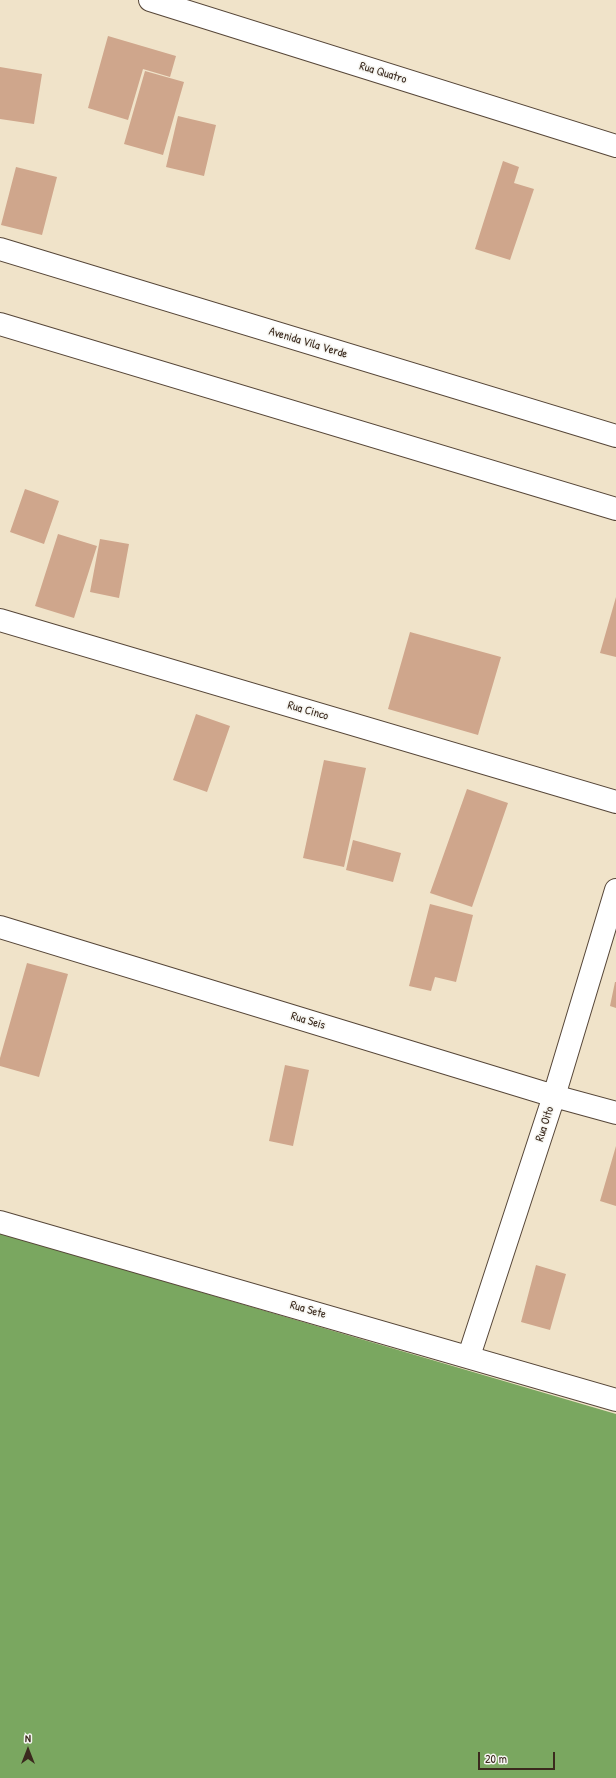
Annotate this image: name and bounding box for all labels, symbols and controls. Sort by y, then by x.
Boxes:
street label: Rua Quatro [358,59,408,87]
street label: Avenida Vila Verde [267,324,349,362]
street label: Rua Cinco [286,698,330,724]
street label: Rua Seis [289,1009,327,1033]
street label: Rua Oito [533,1105,557,1143]
street label: Rua Sete [288,1298,328,1322]
north arrow [8,1730,48,1770]
text: N [25,1731,31,1745]
scale bar [480,1744,557,1770]
text: 20 m [485,1750,507,1767]

